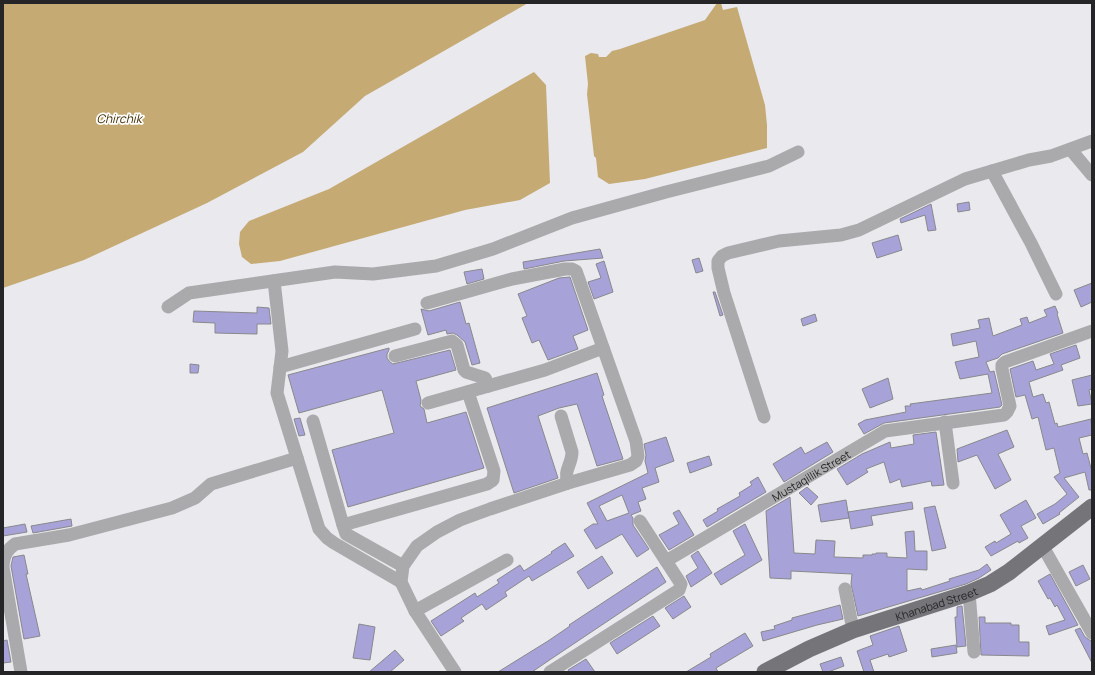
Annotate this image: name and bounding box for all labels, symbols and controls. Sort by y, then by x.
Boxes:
water label: Chirchik [96,110,144,127]
street label: Mustaqillik Street [769,446,853,504]
street label: Khanabad Street [893,583,980,624]

